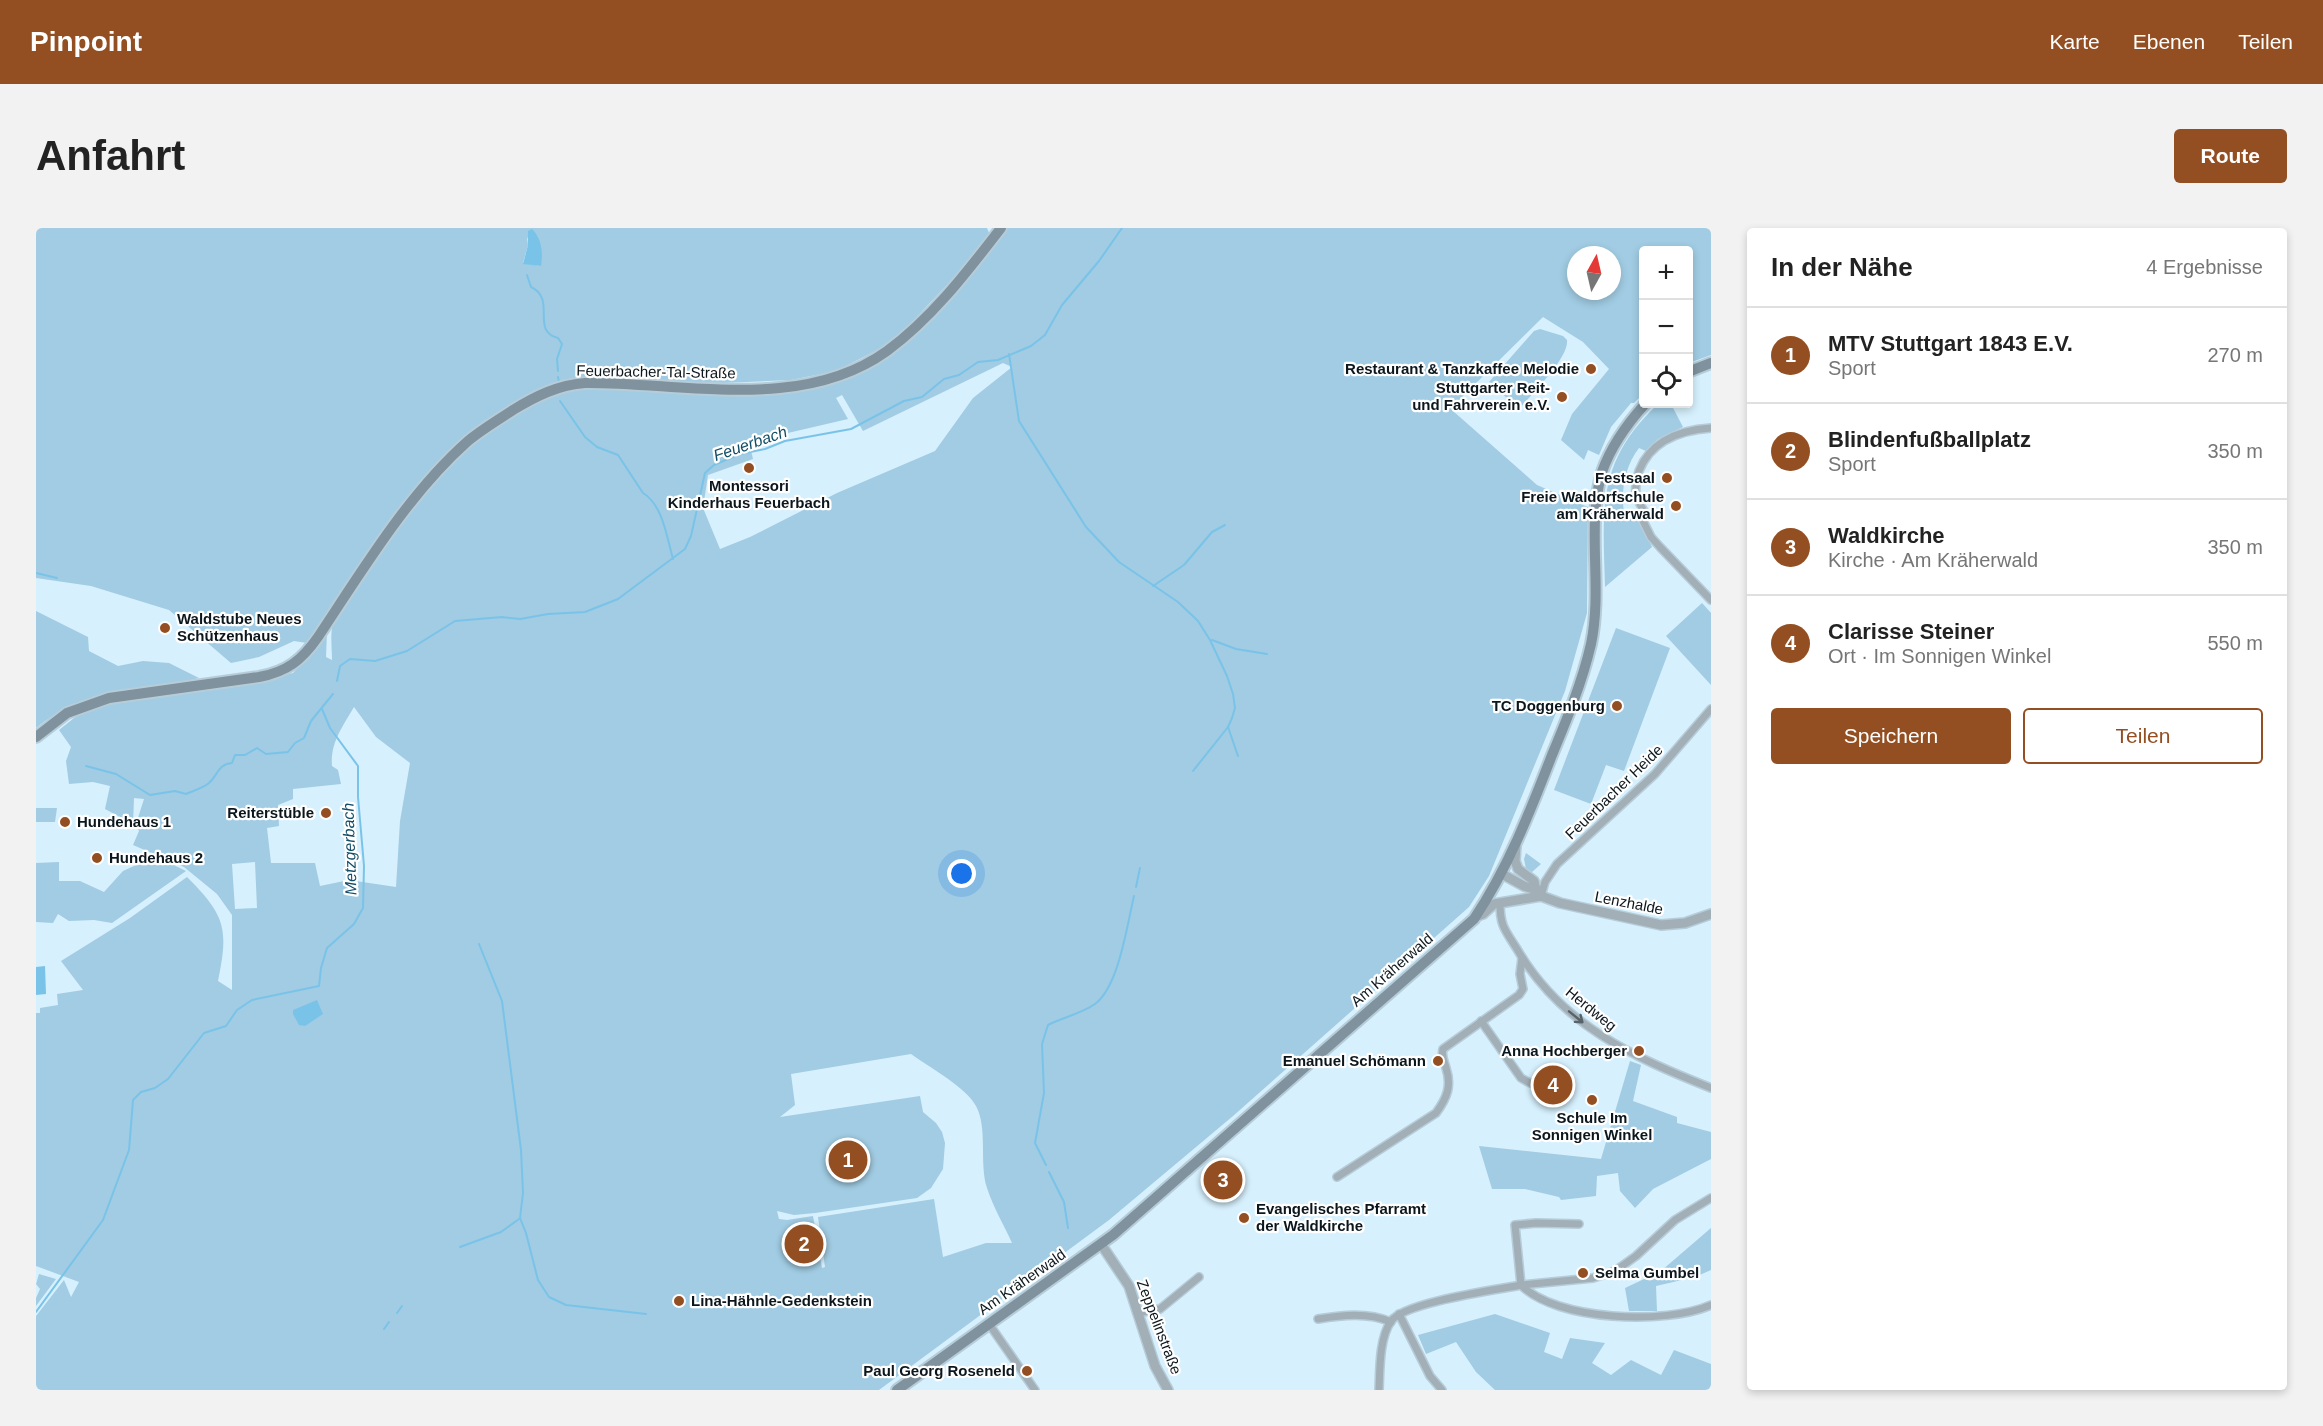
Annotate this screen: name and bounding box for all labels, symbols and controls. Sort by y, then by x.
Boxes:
text: Pinpoint [30,26,142,57]
text: Karte [2050,30,2100,53]
text: Ebenen [2133,30,2205,53]
text: Teilen [2238,30,2293,53]
button: Route [2174,129,2287,183]
text: Anfahrt [36,132,185,179]
north arrow [1567,246,1621,300]
map controls [1639,246,1693,408]
button: + [1639,246,1693,300]
text: In der Nähe [1771,252,1913,282]
text: 4 Ergebnisse [2146,256,2263,278]
button: − [1639,300,1693,354]
text: MTV Stuttgart 1843 E.V. [1828,331,2073,356]
text: 1 [1785,344,1796,366]
text: 270 m [2207,344,2263,366]
button: locate [1639,354,1693,408]
text: Sport [1828,357,1876,379]
place label: Restaurant & Tanzkaffee Melodie [1345,360,1579,377]
street label: Feuerbacher-Tal-Straße [576,362,736,381]
marker: Restaurant & Tanzkaffee Melodie [1584,362,1598,376]
place label: Stuttgarter Reit- und Fahrverein e.V. [1412,379,1550,413]
marker: Stuttgarter Reit- und Fahrverein e.V. [1555,390,1569,404]
water label: Feuerbach [711,423,789,464]
text: Blindenfußballplatz [1828,427,2031,452]
text: 2 [1785,440,1796,462]
text: 350 m [2207,440,2263,462]
text: Sport [1828,453,1876,475]
marker: Montessori Kinderhaus Feuerbach [742,461,756,475]
place label: Festsaal [1595,469,1655,486]
marker: Festsaal [1660,471,1674,485]
place label: Montessori Kinderhaus Feuerbach [668,477,830,511]
place label: Freie Waldorfschule am Kräherwald [1521,488,1664,522]
marker: Freie Waldorfschule am Kräherwald [1669,499,1683,513]
text: Waldkirche [1828,523,1945,548]
text: 3 [1785,536,1796,558]
text: 350 m [2207,536,2263,558]
text: Kirche · Am Kräherwald [1828,549,2038,571]
place label: Waldstube Neues Schützenhaus [177,610,301,644]
text: Clarisse Steiner [1828,619,1994,644]
marker: Waldstube Neues Schützenhaus [158,621,172,635]
text: 4 [1785,632,1796,654]
text: 550 m [2207,632,2263,654]
text: Ort · Im Sonnigen Winkel [1828,645,2051,667]
place label: TC Doggenburg [1492,697,1605,714]
marker: TC Doggenburg [1610,699,1624,713]
button: Speichern [1771,708,2011,764]
button: Teilen [2023,708,2263,764]
street label: Feuerbacher Heide [1562,741,1666,842]
water label: Metzgerbach [339,802,360,896]
place label: Reiterstüble [227,804,314,821]
marker: Reiterstüble [319,806,333,820]
place label: Hundehaus 1 [77,813,171,830]
marker: Hundehaus 1 [58,815,72,829]
place label: Hundehaus 2 [109,849,203,866]
marker: Hundehaus 2 [90,851,104,865]
your location [947,859,976,888]
street label: Lenzhalde [1593,888,1665,917]
street label: Am Kräherwald [1347,930,1436,1010]
street label: Herdweg [1563,983,1620,1034]
one-way arrow [1568,1010,1584,1023]
place label: Anna Hochberger [1501,1042,1627,1059]
marker: Anna Hochberger [1632,1044,1646,1058]
place label: Emanuel Schömann [1283,1052,1426,1069]
marker: Emanuel Schömann [1431,1054,1445,1068]
pin: 4 [1534,1062,1573,1108]
marker: Schule Im Sonnigen Winkel [1585,1093,1599,1107]
place label: Schule Im Sonnigen Winkel [1532,1109,1652,1143]
pin: 1 [828,1138,868,1182]
pin: 3 [1204,1158,1242,1202]
place label: Evangelisches Pfarramt der Waldkirche [1256,1200,1426,1234]
marker: Evangelisches Pfarramt der Waldkirche [1237,1211,1251,1225]
pin: 2 [784,1222,824,1266]
street label: Am Kräherwald [975,1245,1069,1318]
place label: Selma Gumbel [1595,1264,1699,1281]
marker: Selma Gumbel [1576,1266,1590,1280]
street label: Zeppelinstraße [1134,1277,1185,1377]
place label: Lina-Hähnle-Gedenkstein [691,1292,872,1309]
marker: Lina-Hähnle-Gedenkstein [672,1294,686,1308]
place label: Paul Georg Roseneld [863,1362,1015,1379]
marker: Paul Georg Roseneld [1020,1364,1034,1378]

